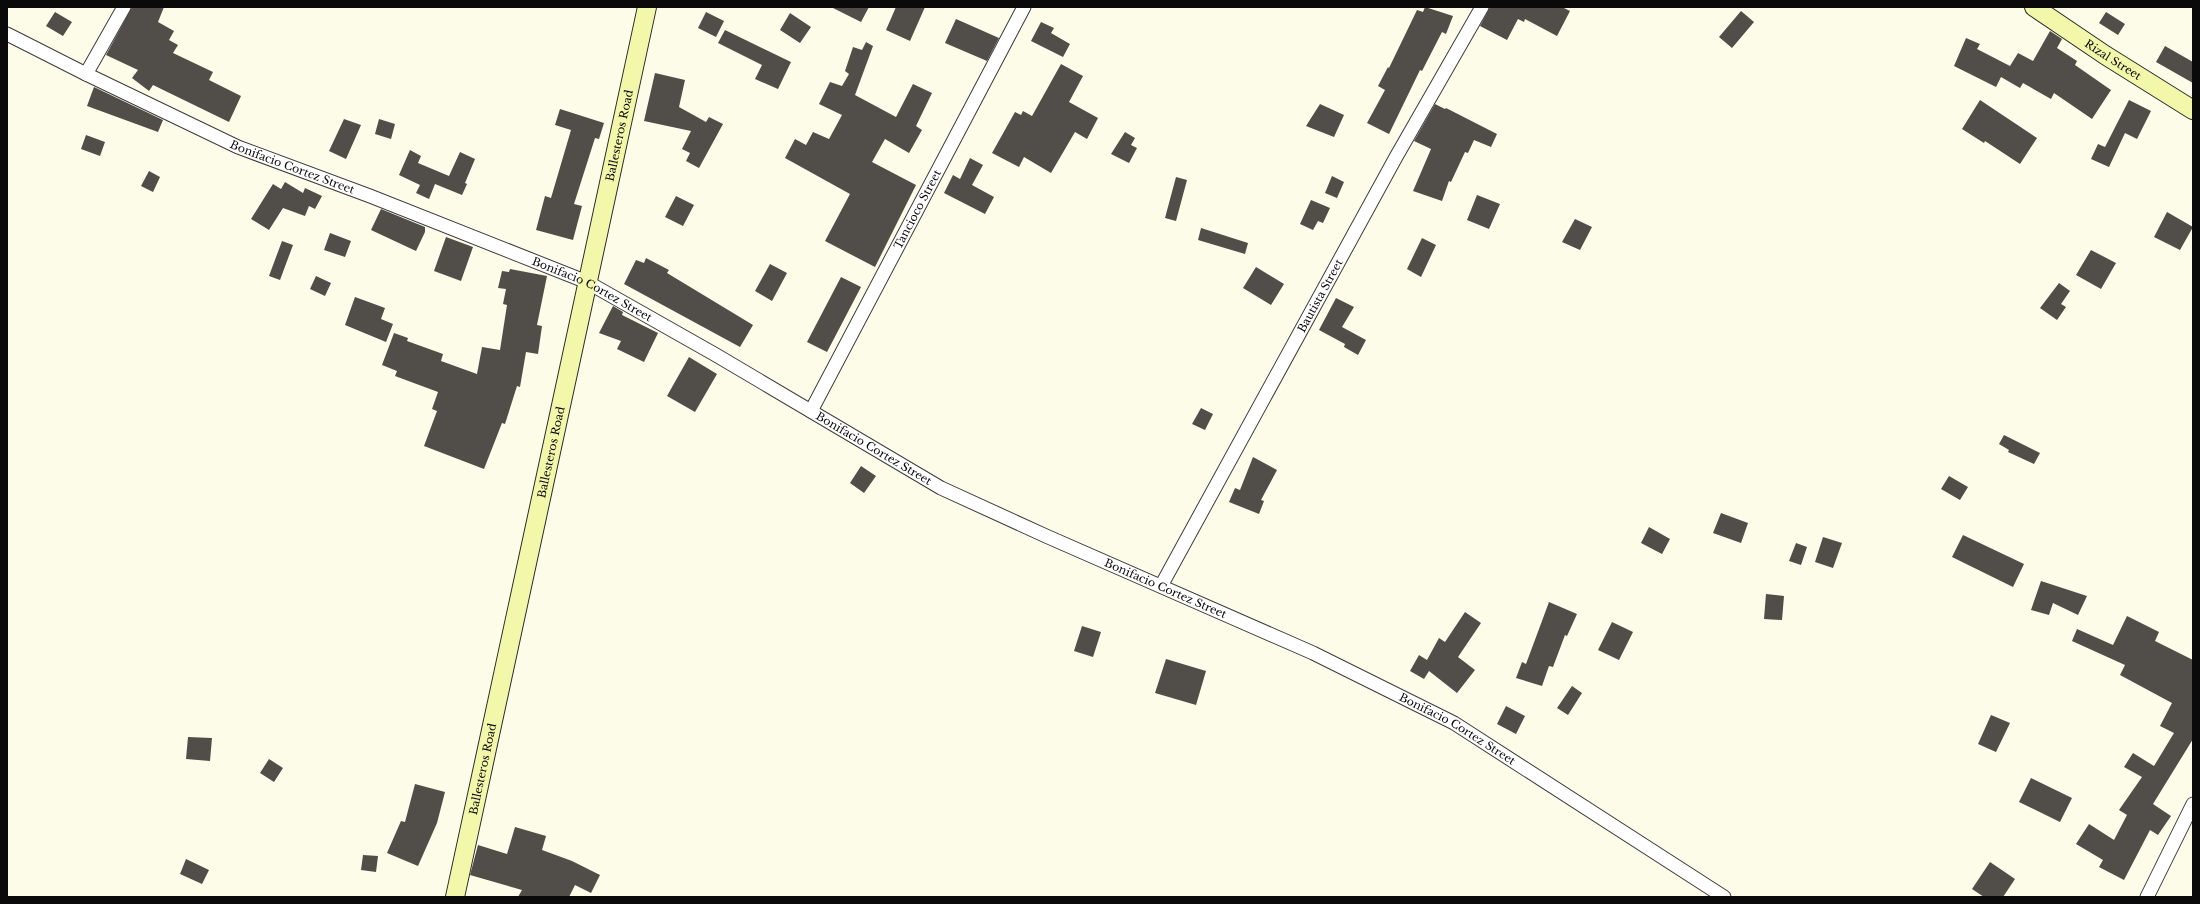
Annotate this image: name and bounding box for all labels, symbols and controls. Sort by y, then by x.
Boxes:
street label: Rizal Street [2082,36,2145,83]
street label: Ballesteros Road [603,88,636,183]
street label: Bonifacio Cortez Street [228,137,357,197]
street label: Tancioco Street [891,167,944,251]
street label: Bonifacio Cortez Street [530,254,655,325]
street label: Bautista Street [1294,256,1346,335]
street label: Ballesteros Road [534,405,568,499]
street label: Bonifacio Cortez Street [814,409,935,488]
street label: Bonifacio Cortez Street [1102,556,1230,622]
street label: Bonifacio Cortez Street [1397,690,1519,768]
street label: Ballesteros Road [466,721,499,816]

